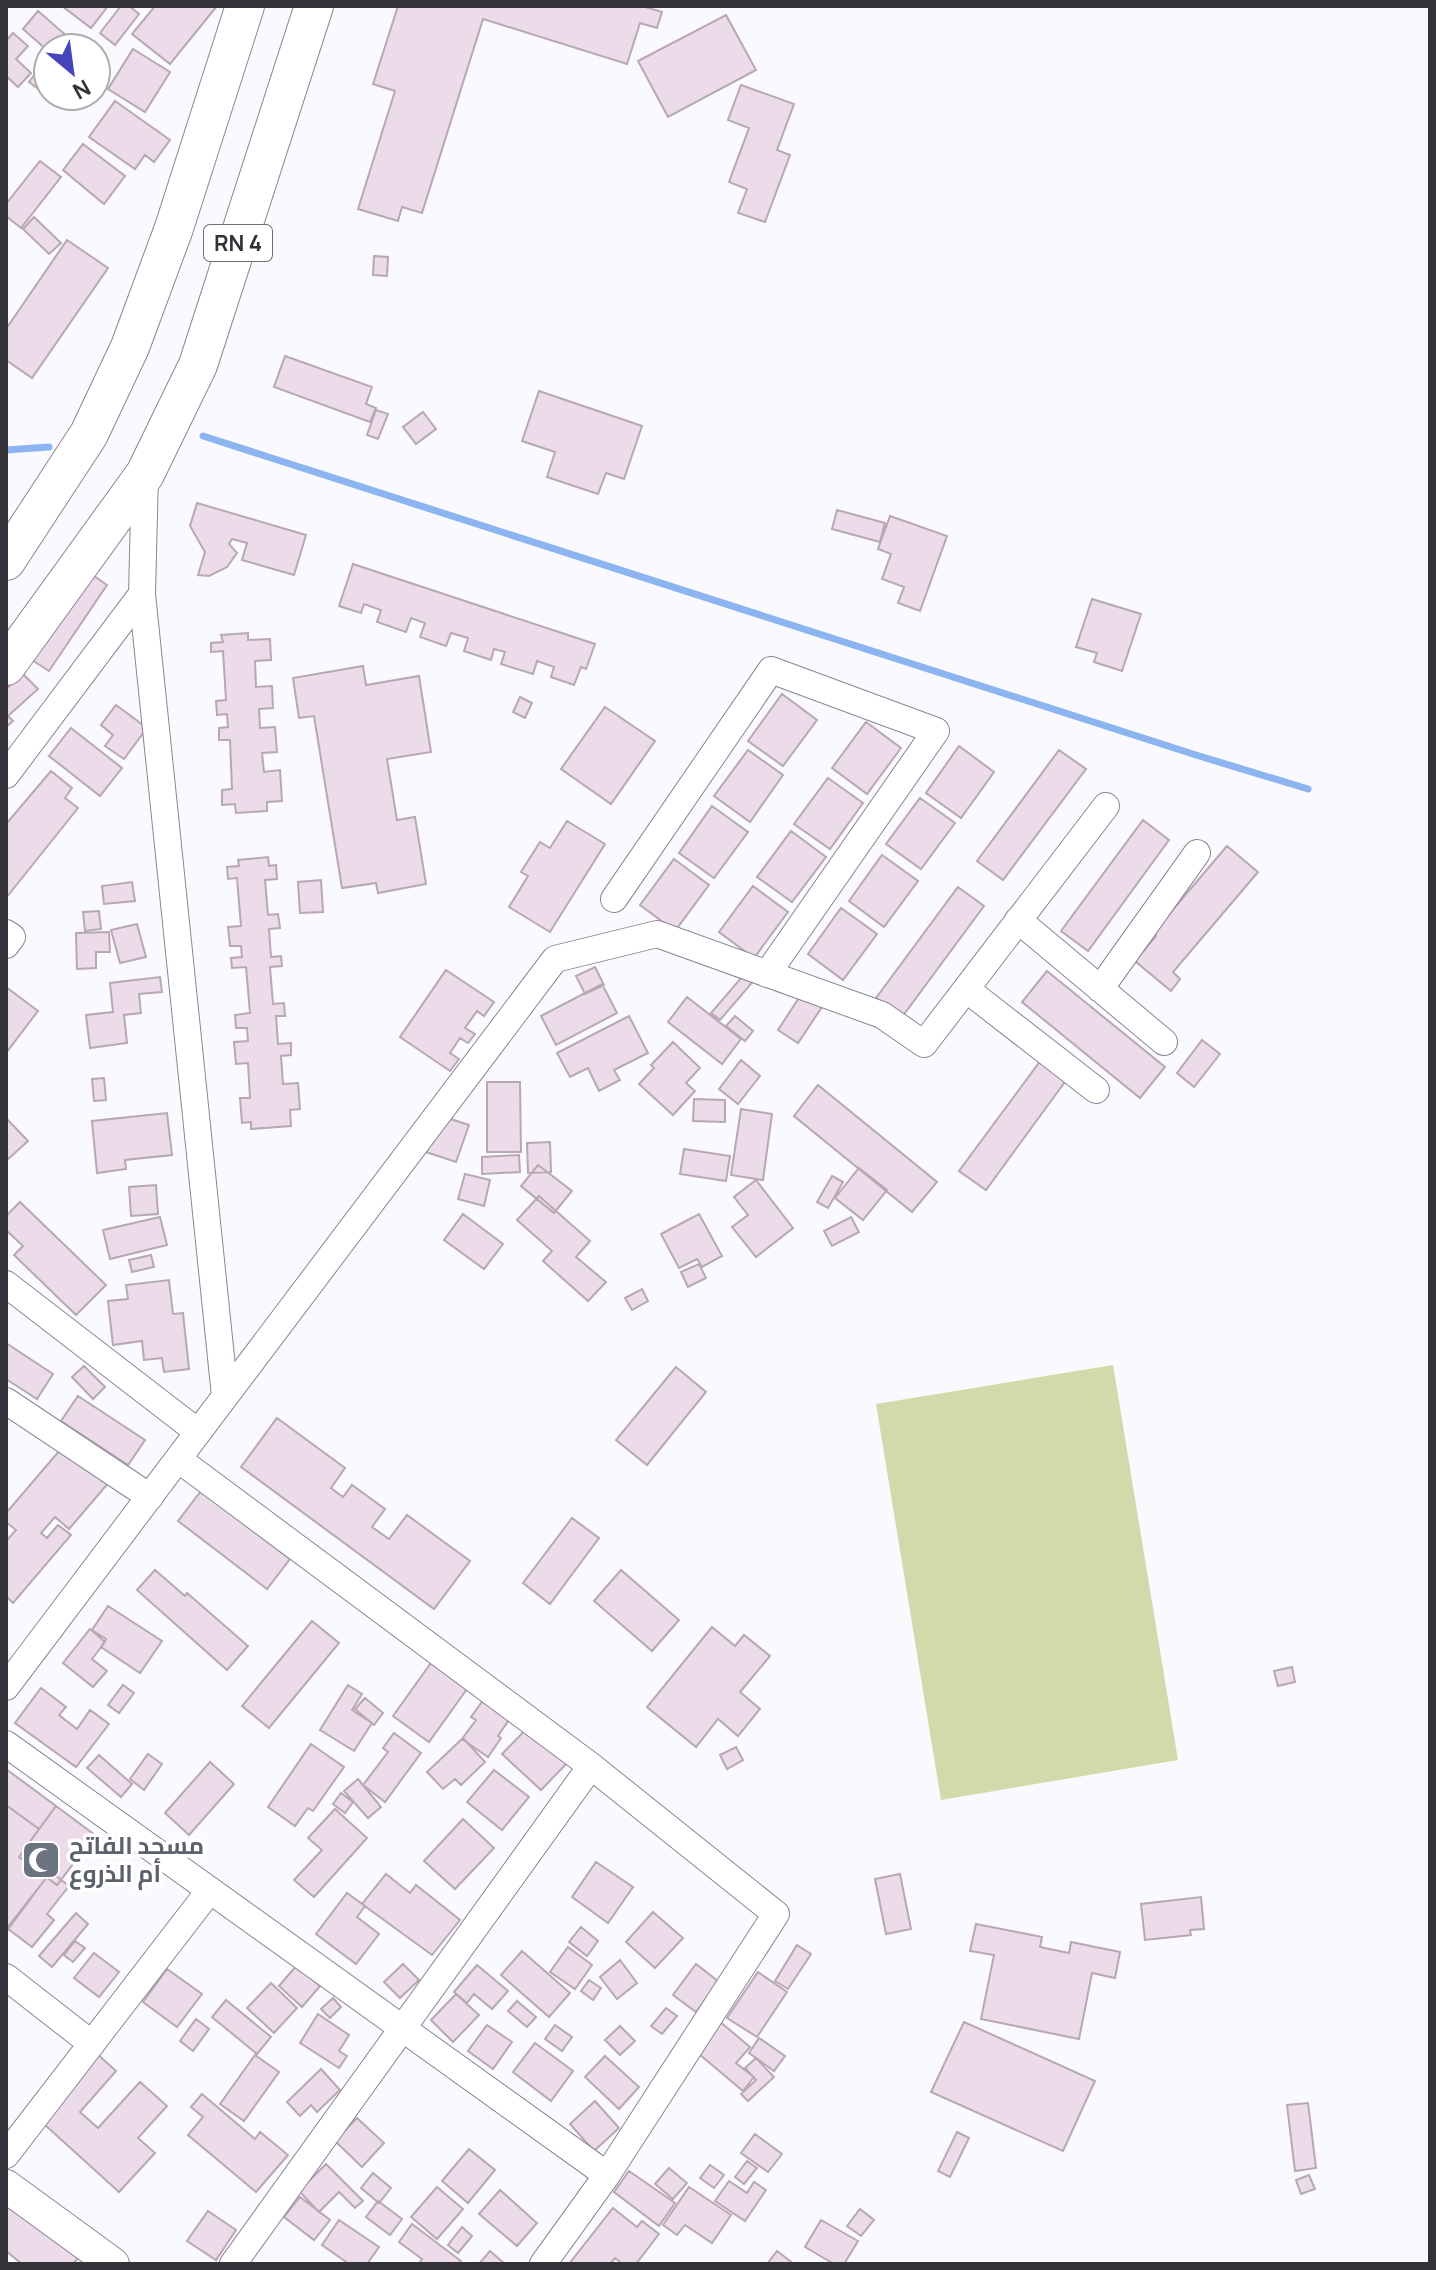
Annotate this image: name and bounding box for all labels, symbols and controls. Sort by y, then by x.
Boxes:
north arrow [32,32,112,112]
text: N [68,73,96,106]
road number: RN 4 [204,225,272,261]
place label: مسجد الفاتح أم الذروع [69,1828,204,1890]
mosque icon: مسجد الفاتح أم الذروع [20,1839,62,1881]

